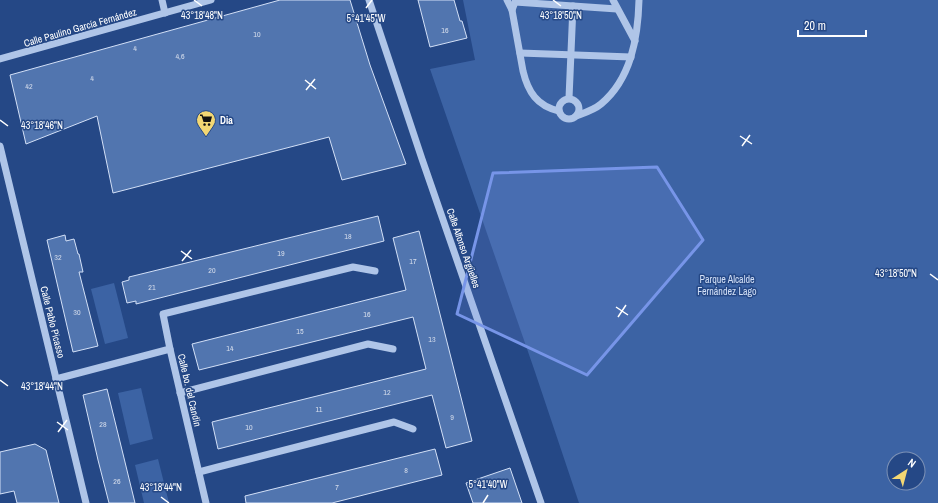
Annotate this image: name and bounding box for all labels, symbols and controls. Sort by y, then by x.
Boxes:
street label: Calle Paulino García Fernández [22,5,138,50]
text: 43°18'48"N [181,9,223,22]
text: 43°18'50"N [540,9,582,22]
text: 5°41'45"W [346,12,386,25]
scale bar [798,12,866,38]
text: 20 m [804,18,826,34]
house number: 16 [441,25,449,35]
house number: 10 [253,29,261,39]
house number: 4 [133,43,137,53]
house number: 4,6 [175,51,185,61]
house number: 4 [90,73,94,83]
house number: 42 [25,81,33,91]
supermarket icon: Dia [195,109,217,137]
place label: Dia [220,114,233,127]
text: 43°18'46"N [21,119,63,132]
street label: Calle Alfonso Argüelles [444,206,483,290]
house number: 18 [344,231,352,241]
house number: 19 [277,248,285,258]
house number: 32 [54,252,62,262]
house number: 17 [409,256,417,266]
house number: 20 [208,265,216,275]
text: 43°18'50"N [875,267,917,280]
park label: Parque Alcalde Fernández Lago [697,273,757,298]
house number: 21 [148,282,156,292]
street label: Calle Pablo Picasso [37,285,68,360]
house number: 30 [73,307,81,317]
house number: 16 [363,309,371,319]
house number: 15 [296,326,304,336]
house number: 13 [428,334,436,344]
house number: 14 [226,343,234,353]
street label: Calle bo. del Candin [175,352,204,428]
text: 43°18'44"N [21,380,63,393]
house number: 12 [383,387,391,397]
house number: 11 [316,404,323,414]
house number: 9 [450,412,454,422]
house number: 28 [99,419,107,429]
house number: 10 [245,422,253,432]
north arrow [886,451,926,491]
text: N [905,455,919,470]
house number: 8 [404,465,408,475]
house number: 26 [113,476,121,486]
text: 5°41'40"W [468,478,508,491]
text: 43°18'44"N [140,481,182,494]
house number: 7 [335,482,339,492]

